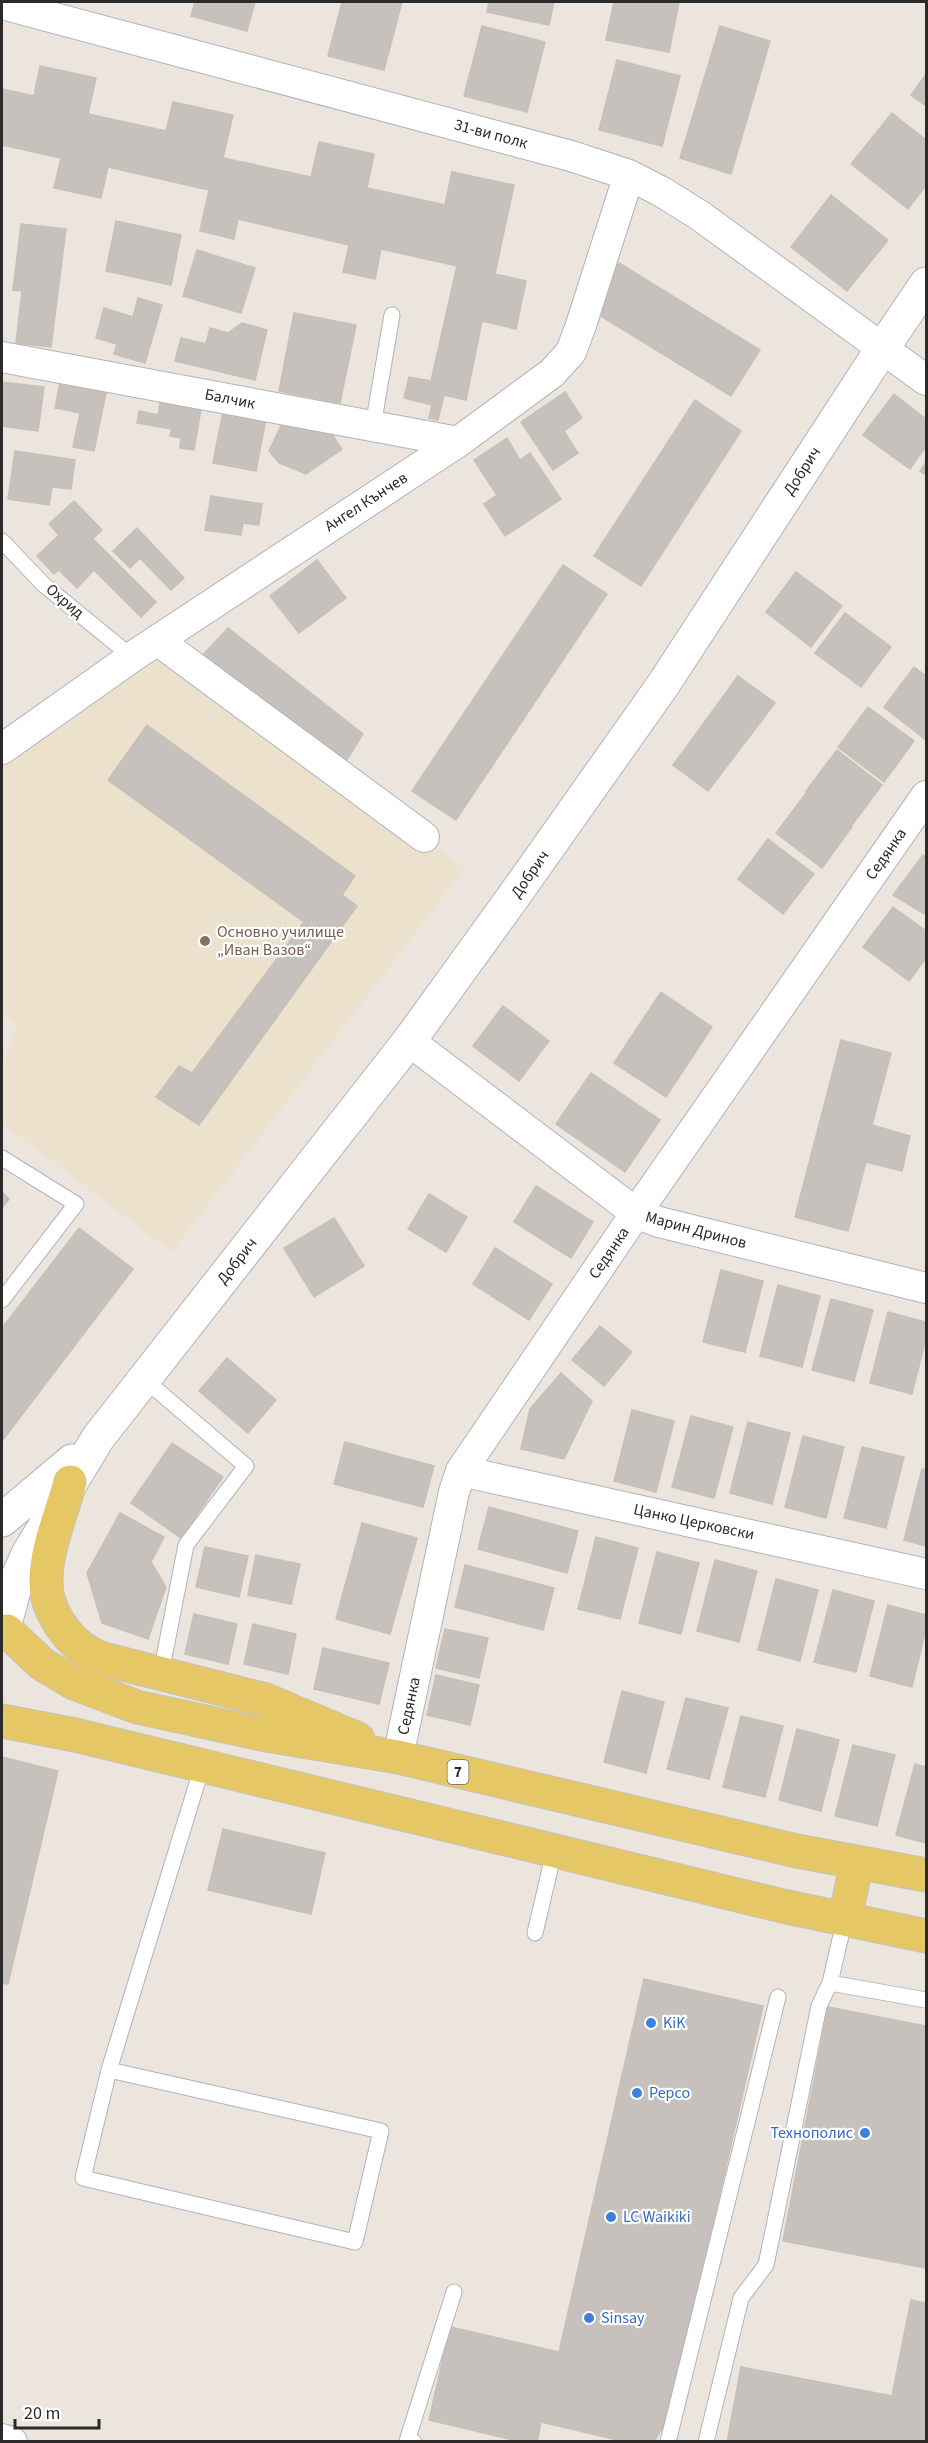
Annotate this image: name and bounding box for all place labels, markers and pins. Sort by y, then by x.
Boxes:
place label: Основно училище „Иван Вазов“ [217,921,344,961]
marker: Основно училище „Иван Вазов“ [198,934,212,948]
place label: KiK [663,2012,686,2034]
marker: KiK [644,2016,658,2030]
place label: Pepco [649,2082,690,2104]
marker: Pepco [630,2086,644,2100]
place label: Технополис [771,2122,853,2144]
marker: Технополис [858,2126,872,2140]
place label: LC Waikiki [623,2206,691,2228]
marker: LC Waikiki [604,2210,618,2224]
place label: Sinsay [601,2307,645,2329]
marker: Sinsay [582,2311,596,2325]

